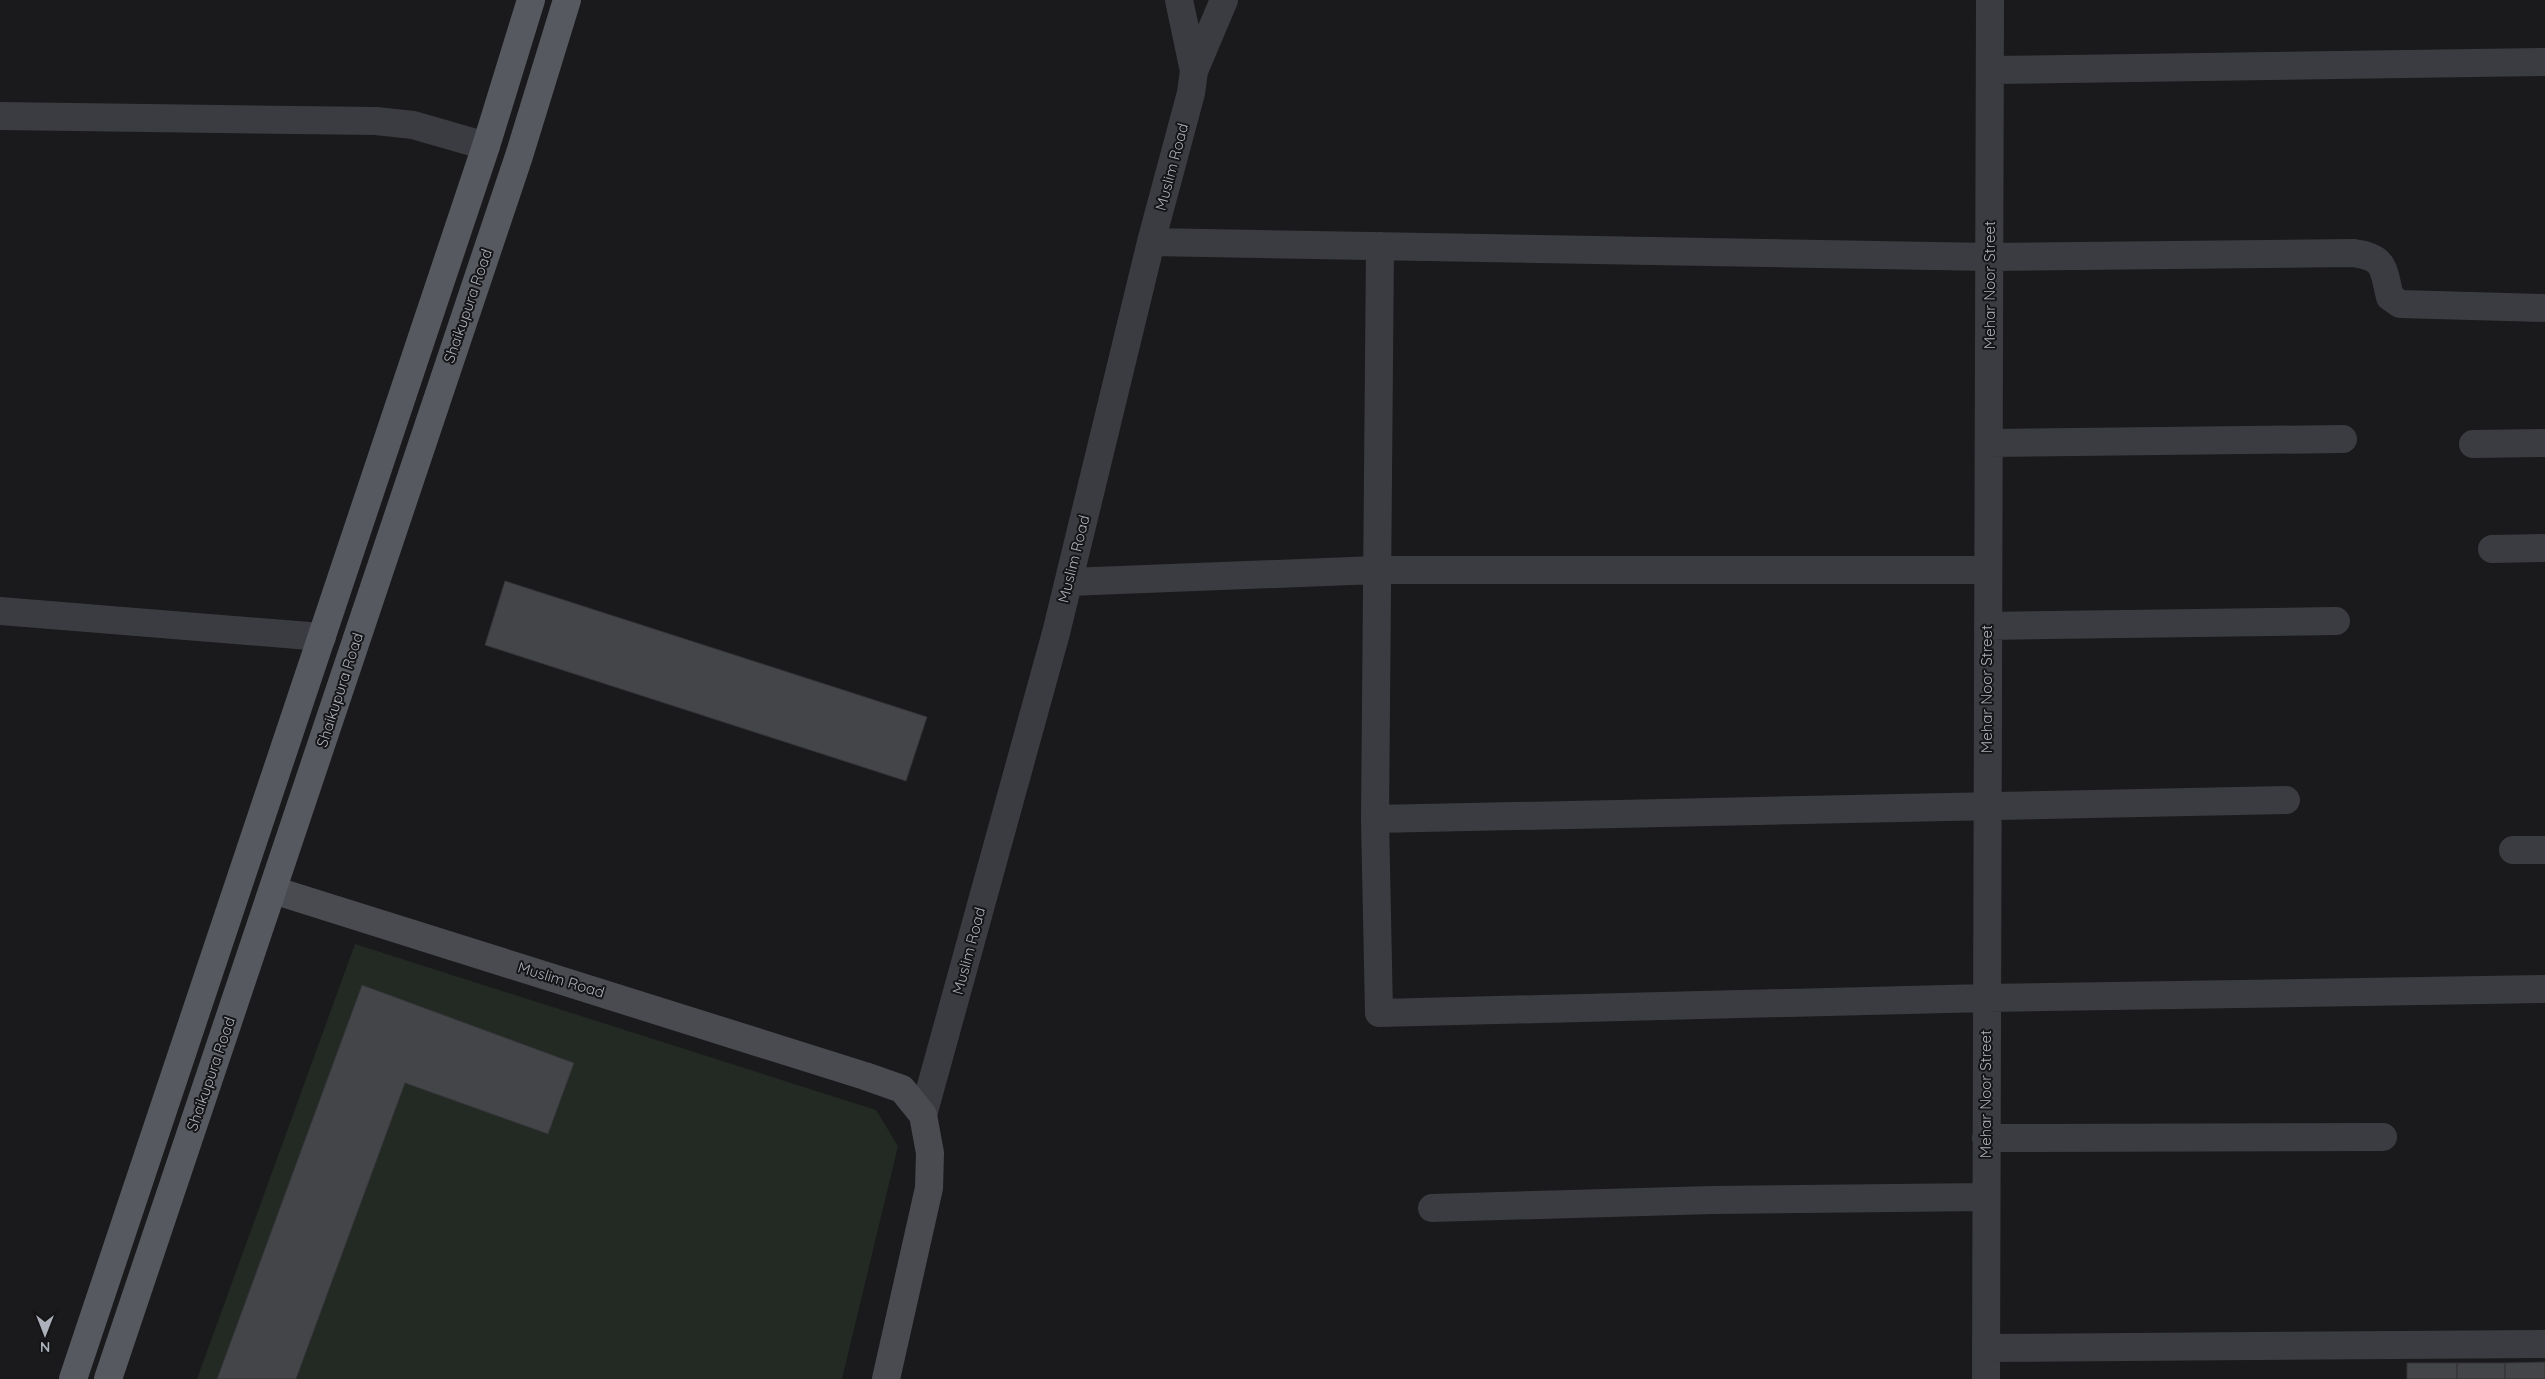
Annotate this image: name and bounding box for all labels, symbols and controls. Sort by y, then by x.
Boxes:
street label: Muslim Road [1151,121,1192,213]
street label: Mehar Noor Street [1980,221,1999,349]
street label: Shaikupura Road [439,246,496,365]
street label: Muslim Road [1053,513,1094,605]
street label: Mehar Noor Street [1977,625,1996,753]
street label: Shaikupura Road [312,630,367,750]
street label: Muslim Road [948,905,989,997]
street label: Muslim Road [516,957,607,1002]
street label: Shaikupura Road [182,1014,239,1133]
street label: Mehar Noor Street [1976,1030,1995,1158]
north arrow [20,1309,70,1359]
text: N [40,1338,50,1356]

